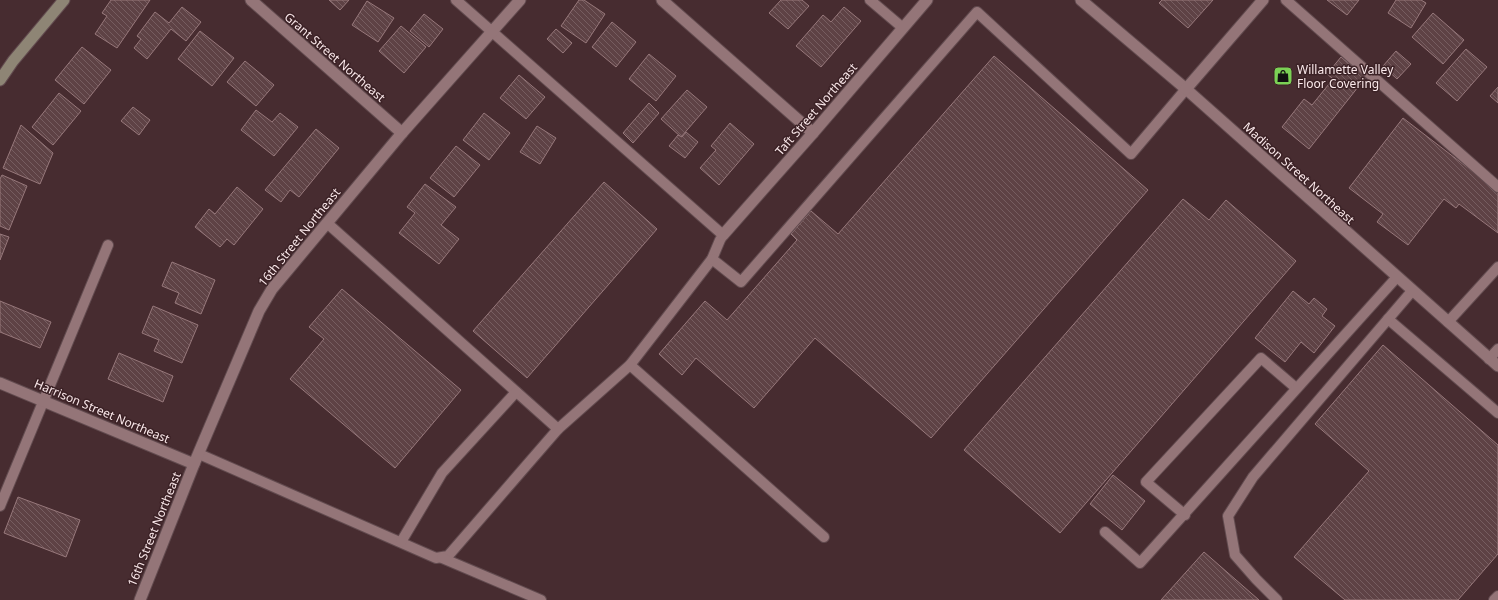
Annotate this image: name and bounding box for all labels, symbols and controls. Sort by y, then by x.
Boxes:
street label: Grant Street Northeast [281,8,390,106]
street label: Taft Street Northeast [771,59,861,159]
place label: Willamette Valley Floor Covering [1297,61,1394,92]
shop icon: Willamette Valley Floor Covering [1272,65,1294,87]
street label: Madison Street Northeast [1239,118,1359,228]
street label: 16th Street Northeast [254,184,344,290]
street label: Harrison Street Northeast [32,375,173,448]
street label: 16th Street Northeast [123,469,185,589]

